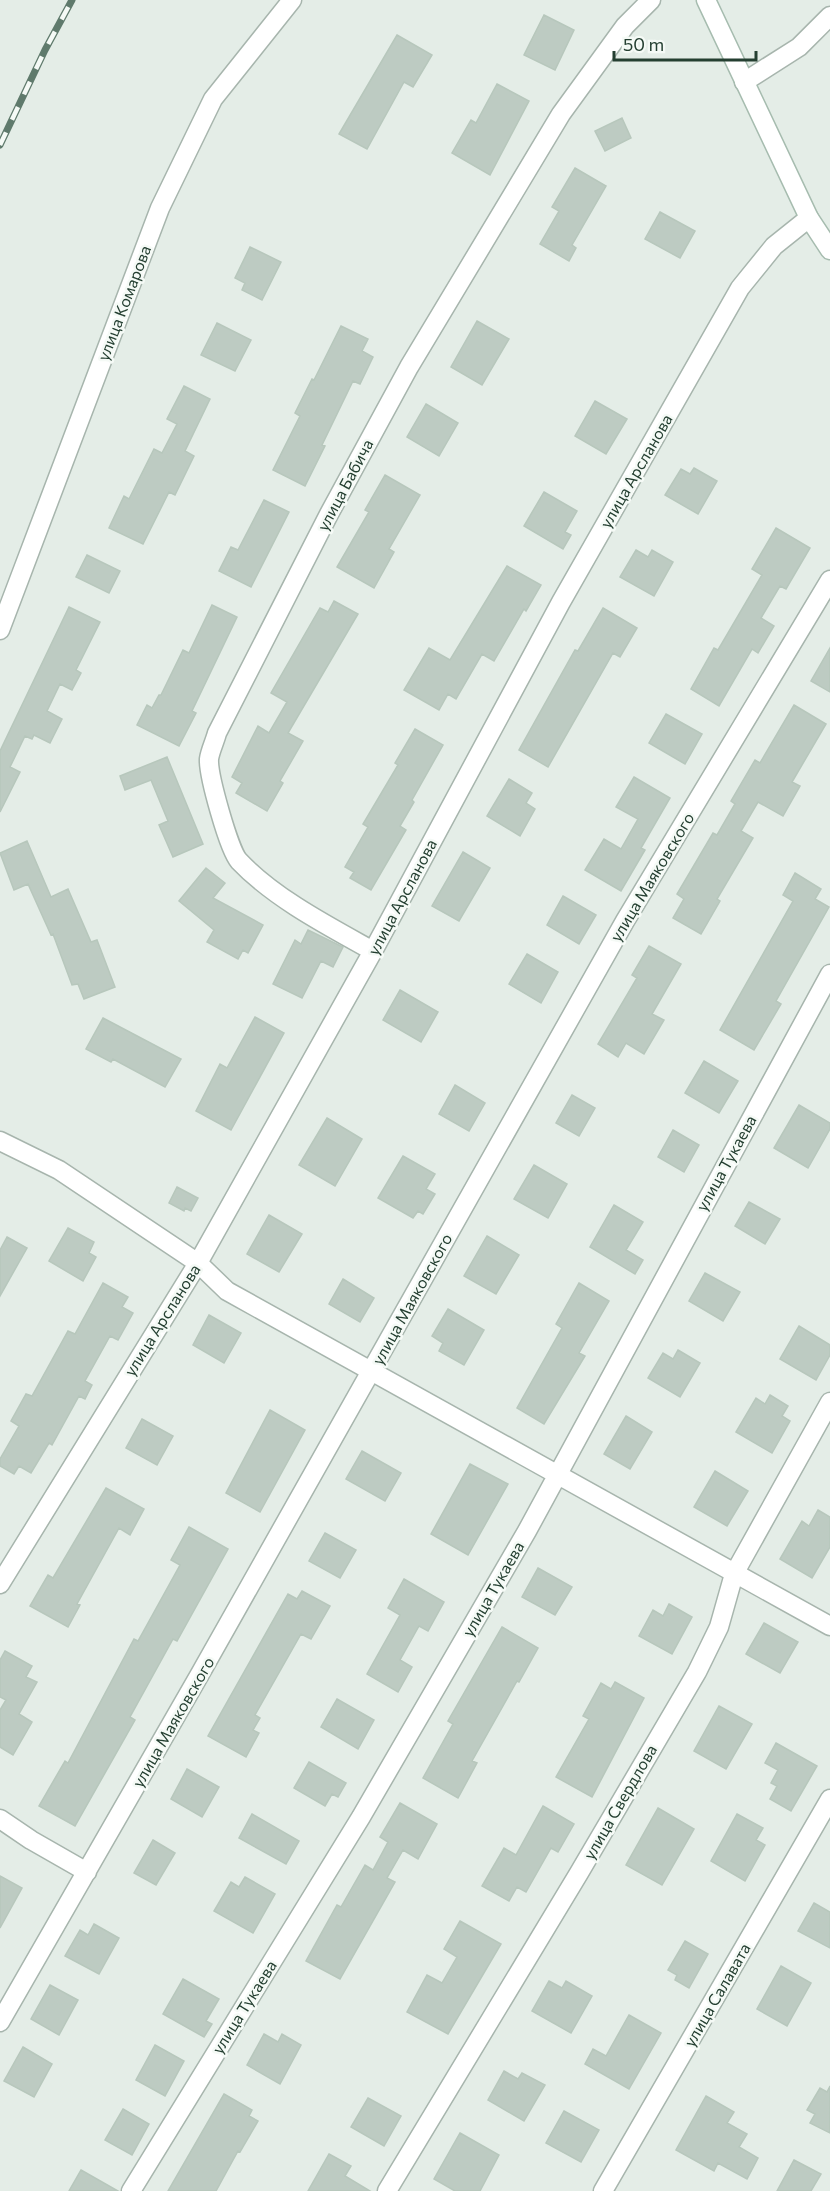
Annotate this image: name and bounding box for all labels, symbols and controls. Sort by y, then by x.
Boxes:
scale bar [614,24,756,62]
text: 50 m [623,33,664,55]
street label: улица Комарова [93,243,154,363]
street label: улица Арсланова [595,411,676,531]
street label: улица Бабича [313,436,377,534]
street label: улица Маяковского [606,809,698,945]
street label: улица Арсланова [363,836,440,958]
street label: улица Тукаева [691,1112,760,1214]
street label: улица Маяковского [368,1230,456,1368]
street label: улица Арсланова [120,1260,204,1379]
street label: улица Тукаева [458,1538,527,1640]
street label: улица Маяковского [128,1653,218,1790]
street label: улица Свердлова [579,1741,660,1863]
street label: улица Салавата [679,1940,754,2050]
street label: улица Тукаева [207,1957,280,2057]

